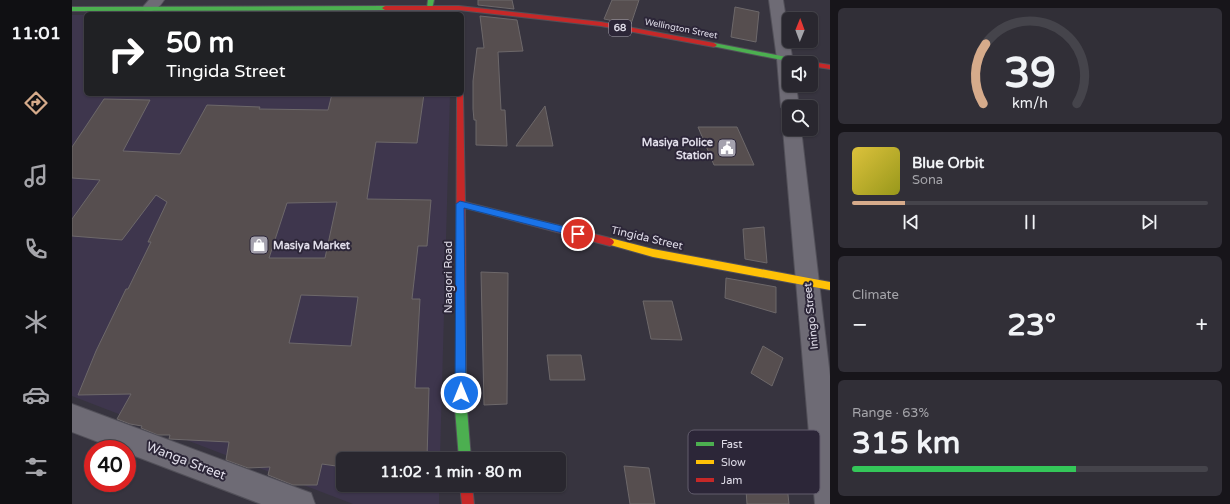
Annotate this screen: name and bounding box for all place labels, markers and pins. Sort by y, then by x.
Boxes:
place label: Masiya Police Station [642,136,714,162]
public building icon: Masiya Police Station [716,137,738,159]
pin [561,217,595,251]
shop icon: Masiya Market [248,234,270,256]
place label: Masiya Market [273,239,351,253]

